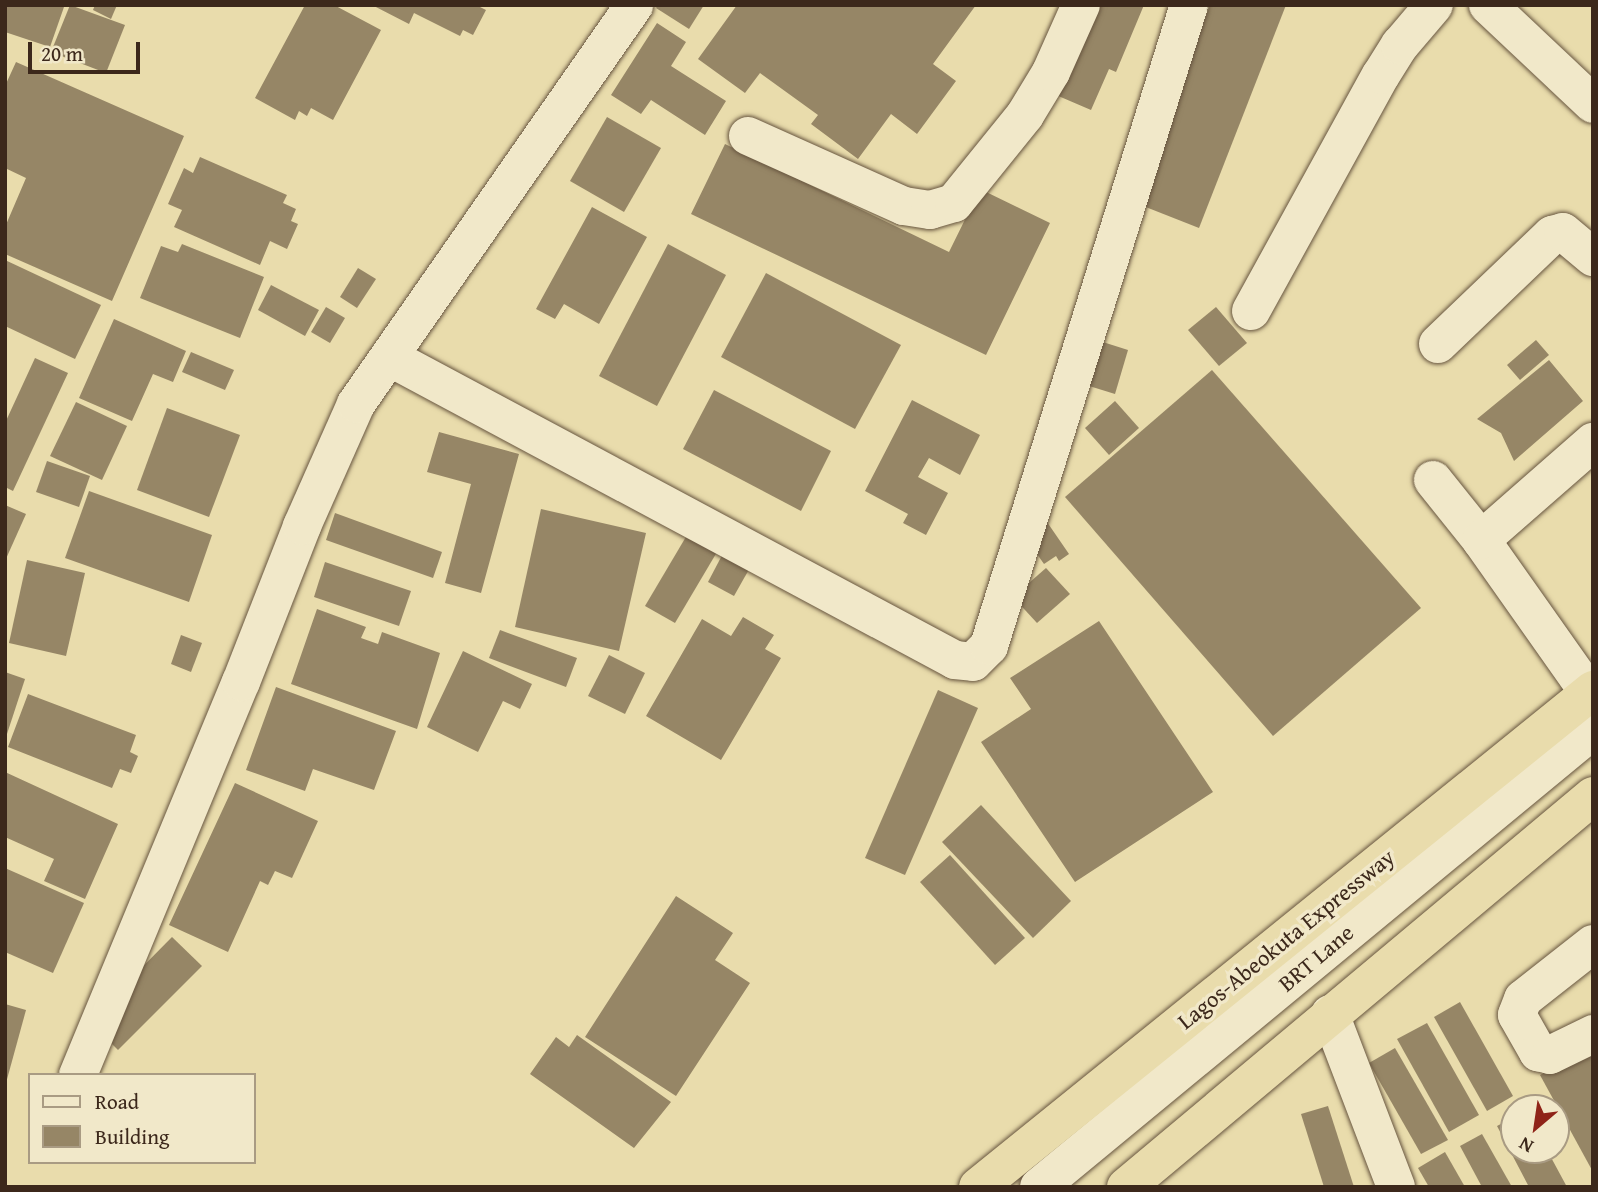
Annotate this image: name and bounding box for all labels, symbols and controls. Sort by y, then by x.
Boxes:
scale bar [32,28,144,72]
text: 20 m [41,38,83,69]
street label: Lagos-Abeokuta Expressway [1172,843,1400,1035]
street label: BRT Lane [1273,919,1359,997]
legend [28,1073,256,1164]
text: Road [95,1086,139,1117]
north arrow [1500,1094,1570,1164]
text: Building [95,1121,169,1152]
text: N [1513,1130,1538,1161]

